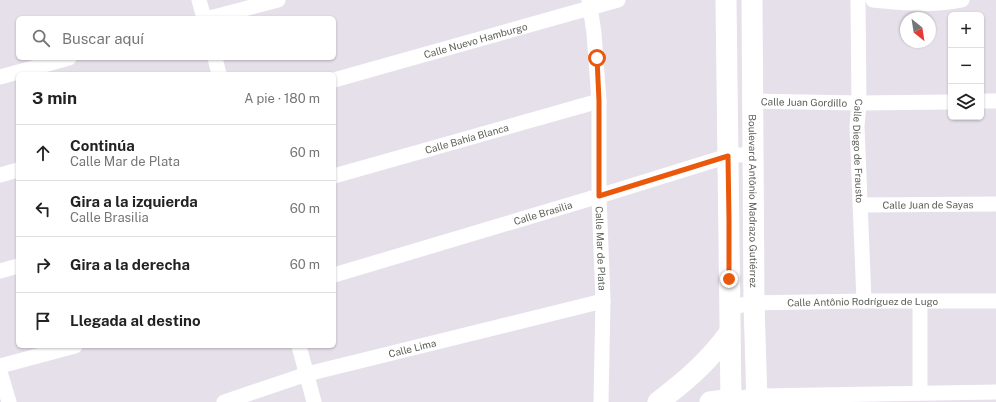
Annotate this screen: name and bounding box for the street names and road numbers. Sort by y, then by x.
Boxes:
street label: Calle Nuevo Hamburgo [422,20,529,60]
street label: Calle Juan Gordillo [761,95,848,109]
street label: Calle Diego de Frausto [851,99,866,204]
street label: Boulevard Antônio Madrazo Gutiérrez [747,114,760,288]
street label: Calle Bahía Blanca [424,121,510,156]
street label: Calle Brasilia [512,198,574,227]
street label: Calle Juan de Sayas [882,198,974,211]
street label: Calle Mar de Plata [593,206,609,291]
street label: Calle Antônio Rodríguez de Lugo [787,295,938,308]
street label: Calle Lima [387,336,437,360]

